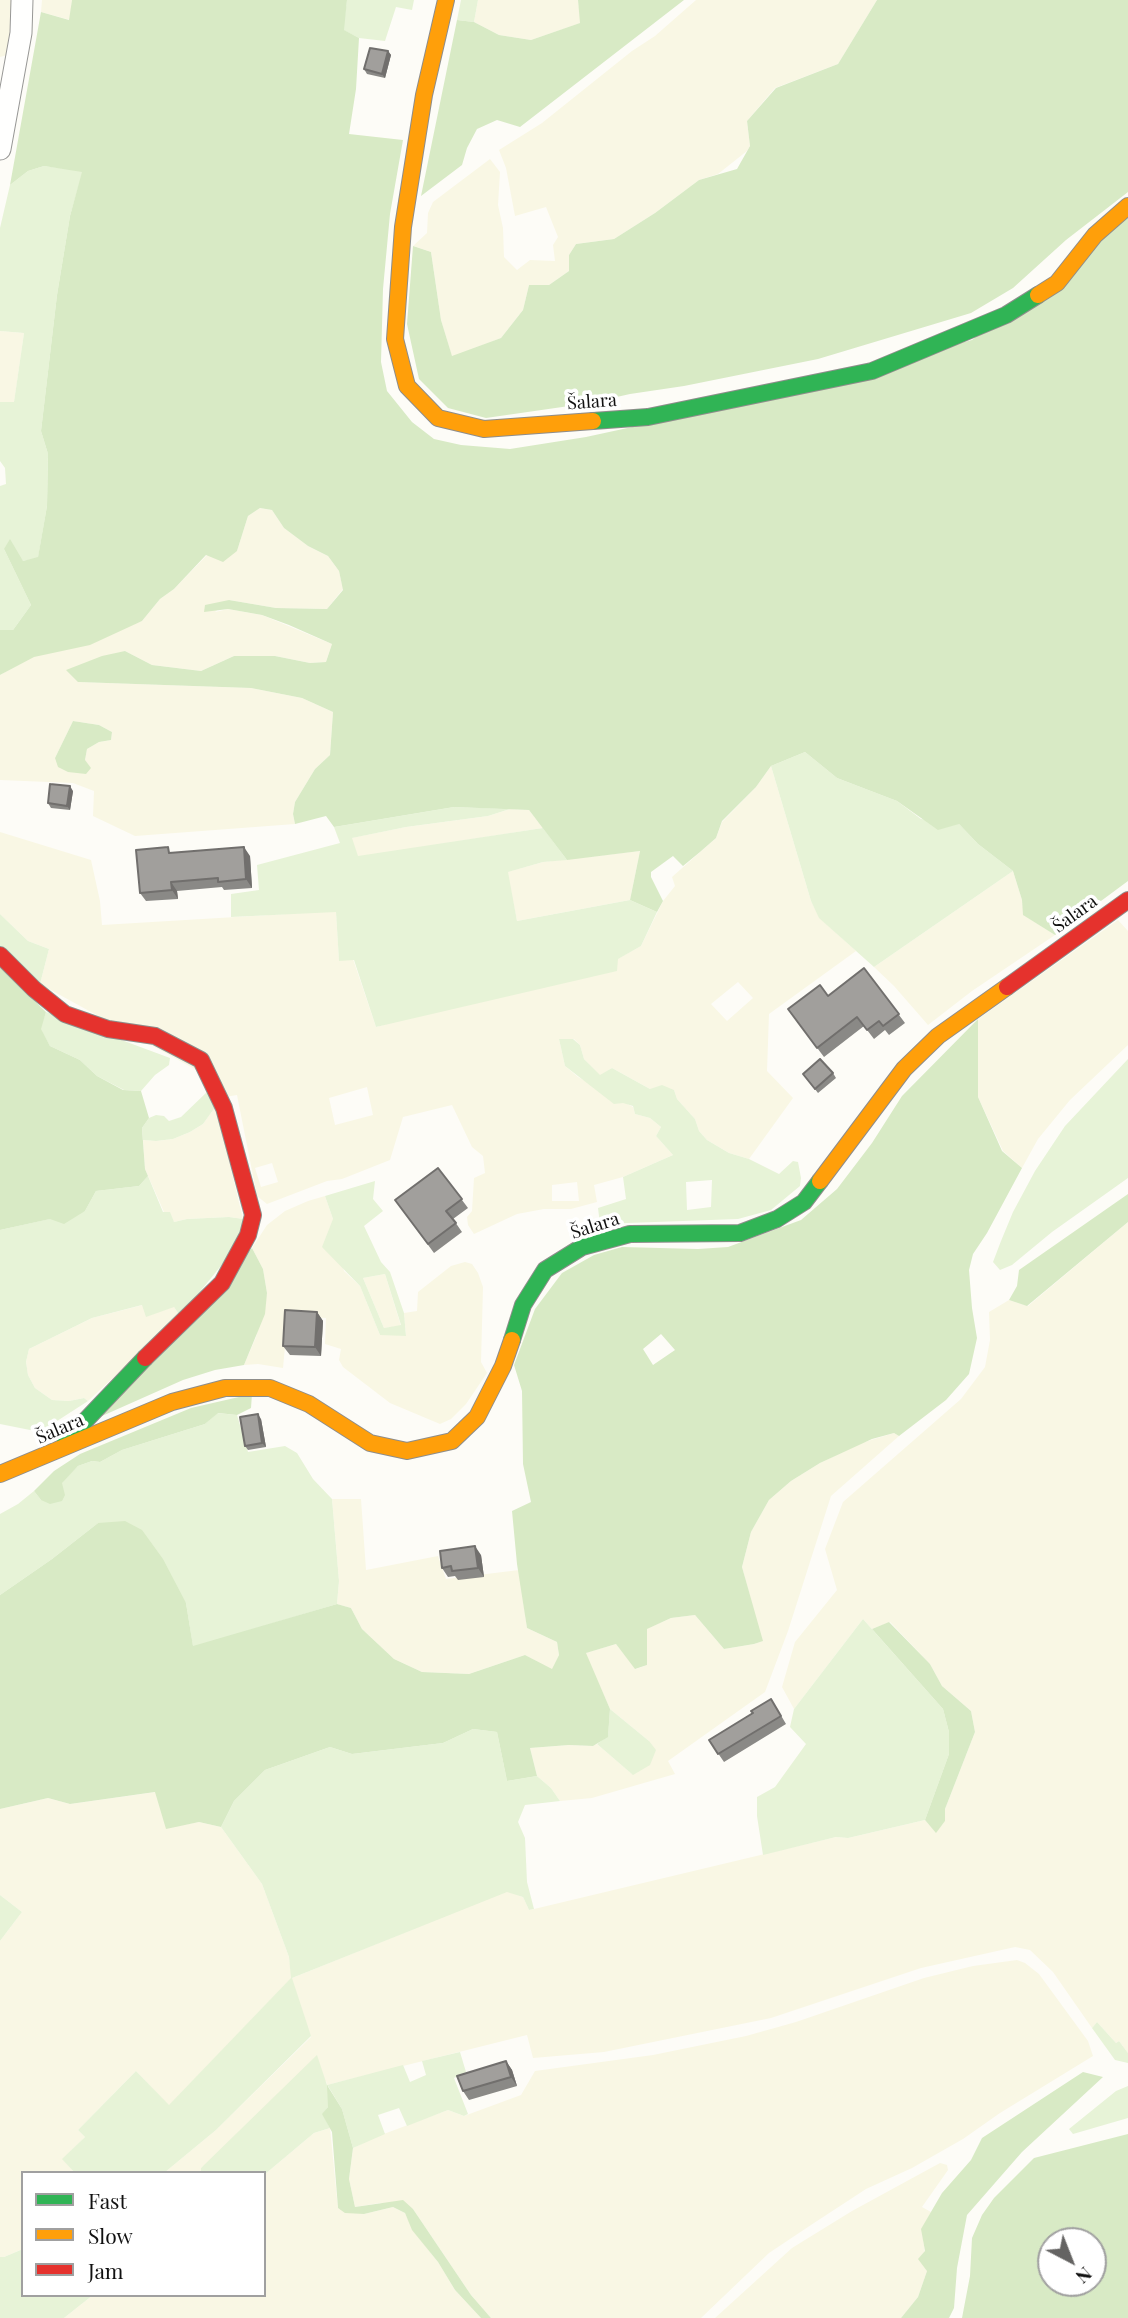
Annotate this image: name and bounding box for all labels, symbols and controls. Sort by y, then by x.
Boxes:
street label: Šalara [566,389,618,415]
street label: Šalara [1049,891,1101,937]
street label: Šalara [568,1208,622,1244]
street label: Šalara [33,1409,87,1449]
legend [21,2171,266,2297]
text: Fast [88,2186,127,2214]
text: Slow [88,2221,133,2249]
north arrow [1037,2227,1107,2297]
text: Jam [88,2256,124,2284]
text: N [1071,2262,1099,2290]

